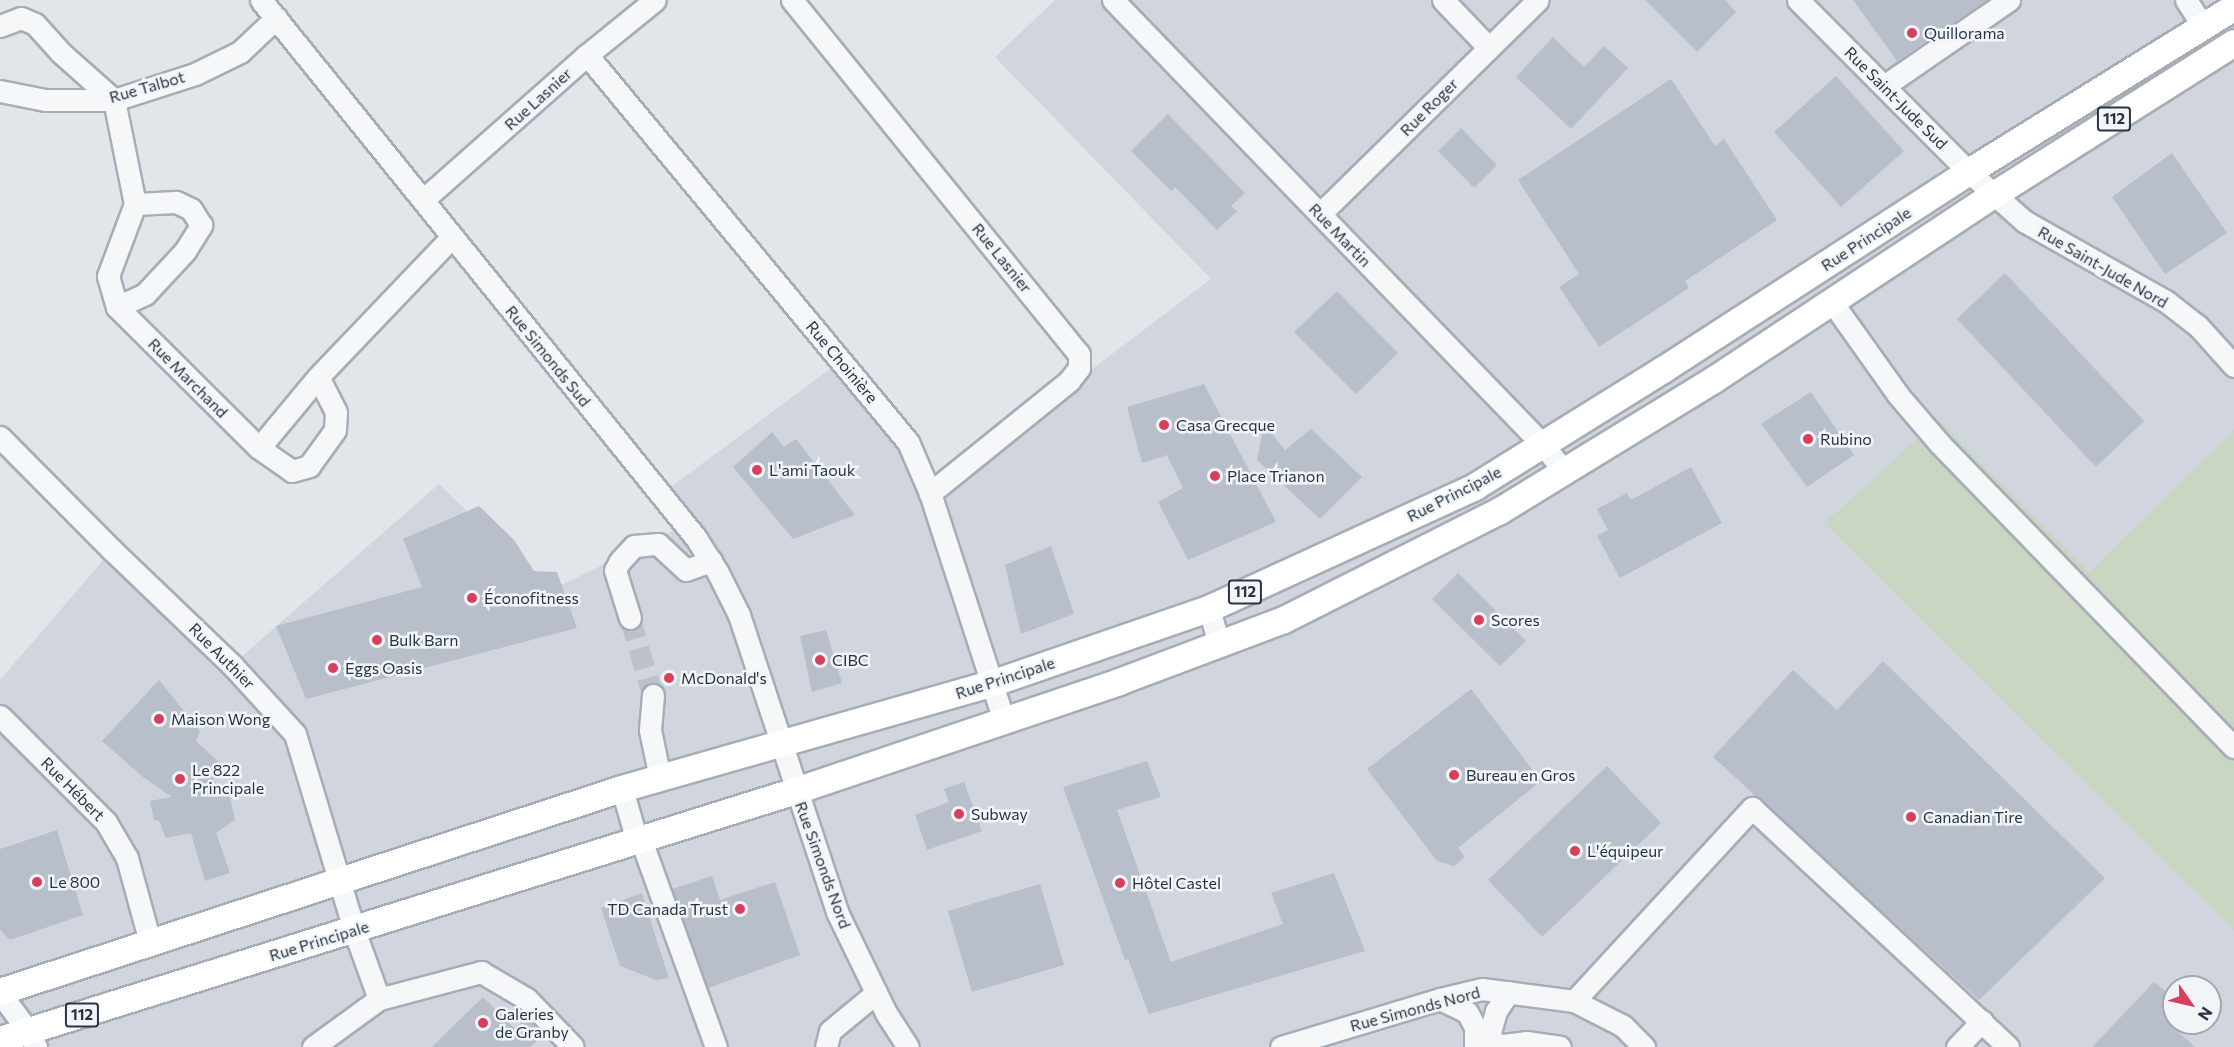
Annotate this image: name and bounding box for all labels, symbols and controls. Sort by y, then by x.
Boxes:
place label: Quillorama [1924,23,2005,43]
marker: Quillorama [1905,26,1919,40]
street label: Rue Saint-Jude Sud [1841,43,1951,153]
street label: Rue Lasnier [500,64,576,134]
street label: Rue Talbot [107,67,187,107]
street label: Rue Roger [1396,74,1462,140]
road number: 112 [2096,107,2132,131]
street label: Rue Martin [1305,199,1375,271]
street label: Rue Principale [1818,203,1914,275]
street label: Rue Lasnier [968,219,1036,297]
street label: Rue Saint-Jude Nord [2035,222,2171,312]
street label: Rue Simonds Sud [501,302,595,410]
street label: Rue Choinière [802,317,882,407]
street label: Rue Marchand [144,334,232,422]
place label: Casa Grecque [1176,415,1275,435]
marker: Casa Grecque [1157,418,1171,432]
place label: Rubino [1820,429,1872,449]
marker: Rubino [1801,432,1815,446]
place label: L'ami Taouk [769,460,855,480]
street label: Rue Principale [1404,462,1504,526]
marker: L'ami Taouk [750,463,764,477]
place label: Place Trianon [1227,466,1325,486]
marker: Place Trianon [1208,469,1222,483]
road number: 112 [1227,580,1263,604]
place label: Éconofitness [484,588,579,608]
marker: Éconofitness [465,591,479,605]
place label: Scores [1491,610,1540,630]
marker: Scores [1472,613,1486,627]
street label: Rue Authier [185,619,259,693]
place label: Bulk Barn [389,630,458,650]
marker: Bulk Barn [370,633,384,647]
place label: CIBC [832,650,869,670]
marker: CIBC [813,653,827,667]
street label: Rue Principale [953,653,1057,703]
place label: Eggs Oasis [345,658,422,678]
marker: Eggs Oasis [326,661,340,675]
place label: McDonald's [681,668,767,688]
marker: McDonald's [662,671,676,685]
place label: Maison Wong [171,709,270,729]
marker: Maison Wong [152,712,166,726]
street label: Rue Hébert [37,753,109,825]
place label: Le 822 Principale [192,760,264,798]
place label: Bureau en Gros [1466,765,1575,785]
marker: Bureau en Gros [1447,768,1461,782]
marker: Le 822 Principale [173,772,187,786]
street label: Rue Simonds Nord [791,799,855,931]
place label: Subway [971,804,1028,824]
marker: Subway [952,807,966,821]
place label: Canadian Tire [1923,807,2023,827]
marker: Canadian Tire [1904,810,1918,824]
place label: L'équipeur [1587,841,1663,861]
marker: L'équipeur [1568,844,1582,858]
place label: Le 800 [49,872,100,892]
place label: Hôtel Castel [1132,873,1221,893]
marker: Le 800 [30,875,44,889]
marker: Hôtel Castel [1113,876,1127,890]
place label: TD Canada Trust [607,899,728,919]
marker: TD Canada Trust [733,902,747,916]
street label: Rue Principale [267,917,371,965]
north arrow [2162,975,2222,1035]
street label: Rue Simonds Nord [1348,982,1482,1036]
road number: 112 [64,1003,100,1027]
place label: Galeries de Granby [495,1004,569,1042]
text: N [2194,1004,2217,1025]
marker: Galeries de Granby [476,1016,490,1030]

